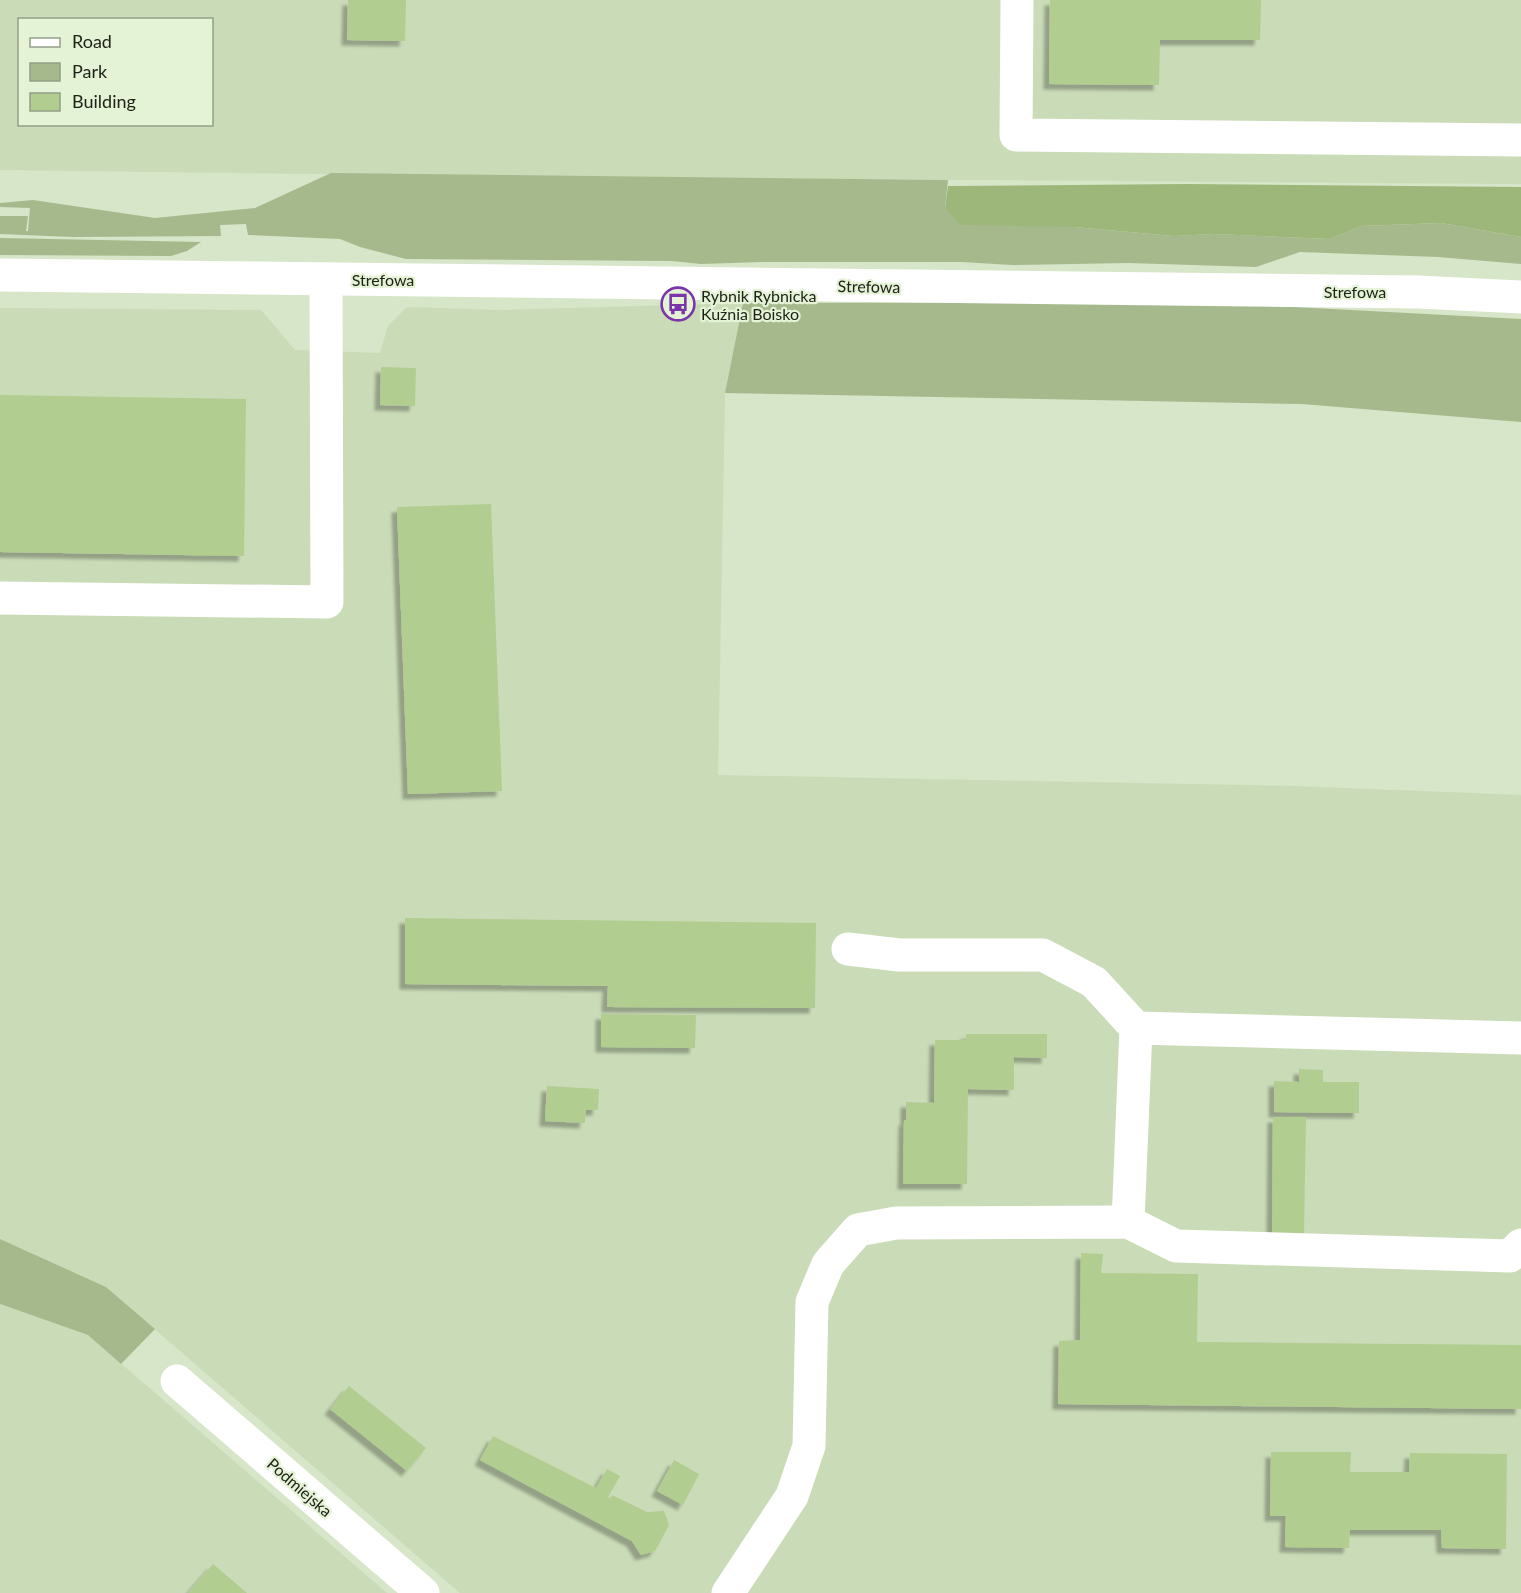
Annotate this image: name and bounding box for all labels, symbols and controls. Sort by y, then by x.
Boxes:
legend [18,18,213,126]
text: Road [72,30,112,52]
text: Park [72,60,108,82]
text: Building [72,90,136,112]
street label: Strefowa [352,270,414,289]
street label: Strefowa [838,276,900,296]
street label: Strefowa [1324,282,1386,301]
bus stop icon: Rybnik Rybnicka Kuźnia Boisko [660,286,696,322]
place label: Rybnik Rybnicka Kuźnia Boisko [701,286,816,323]
street label: Podmiejska [264,1454,336,1520]

